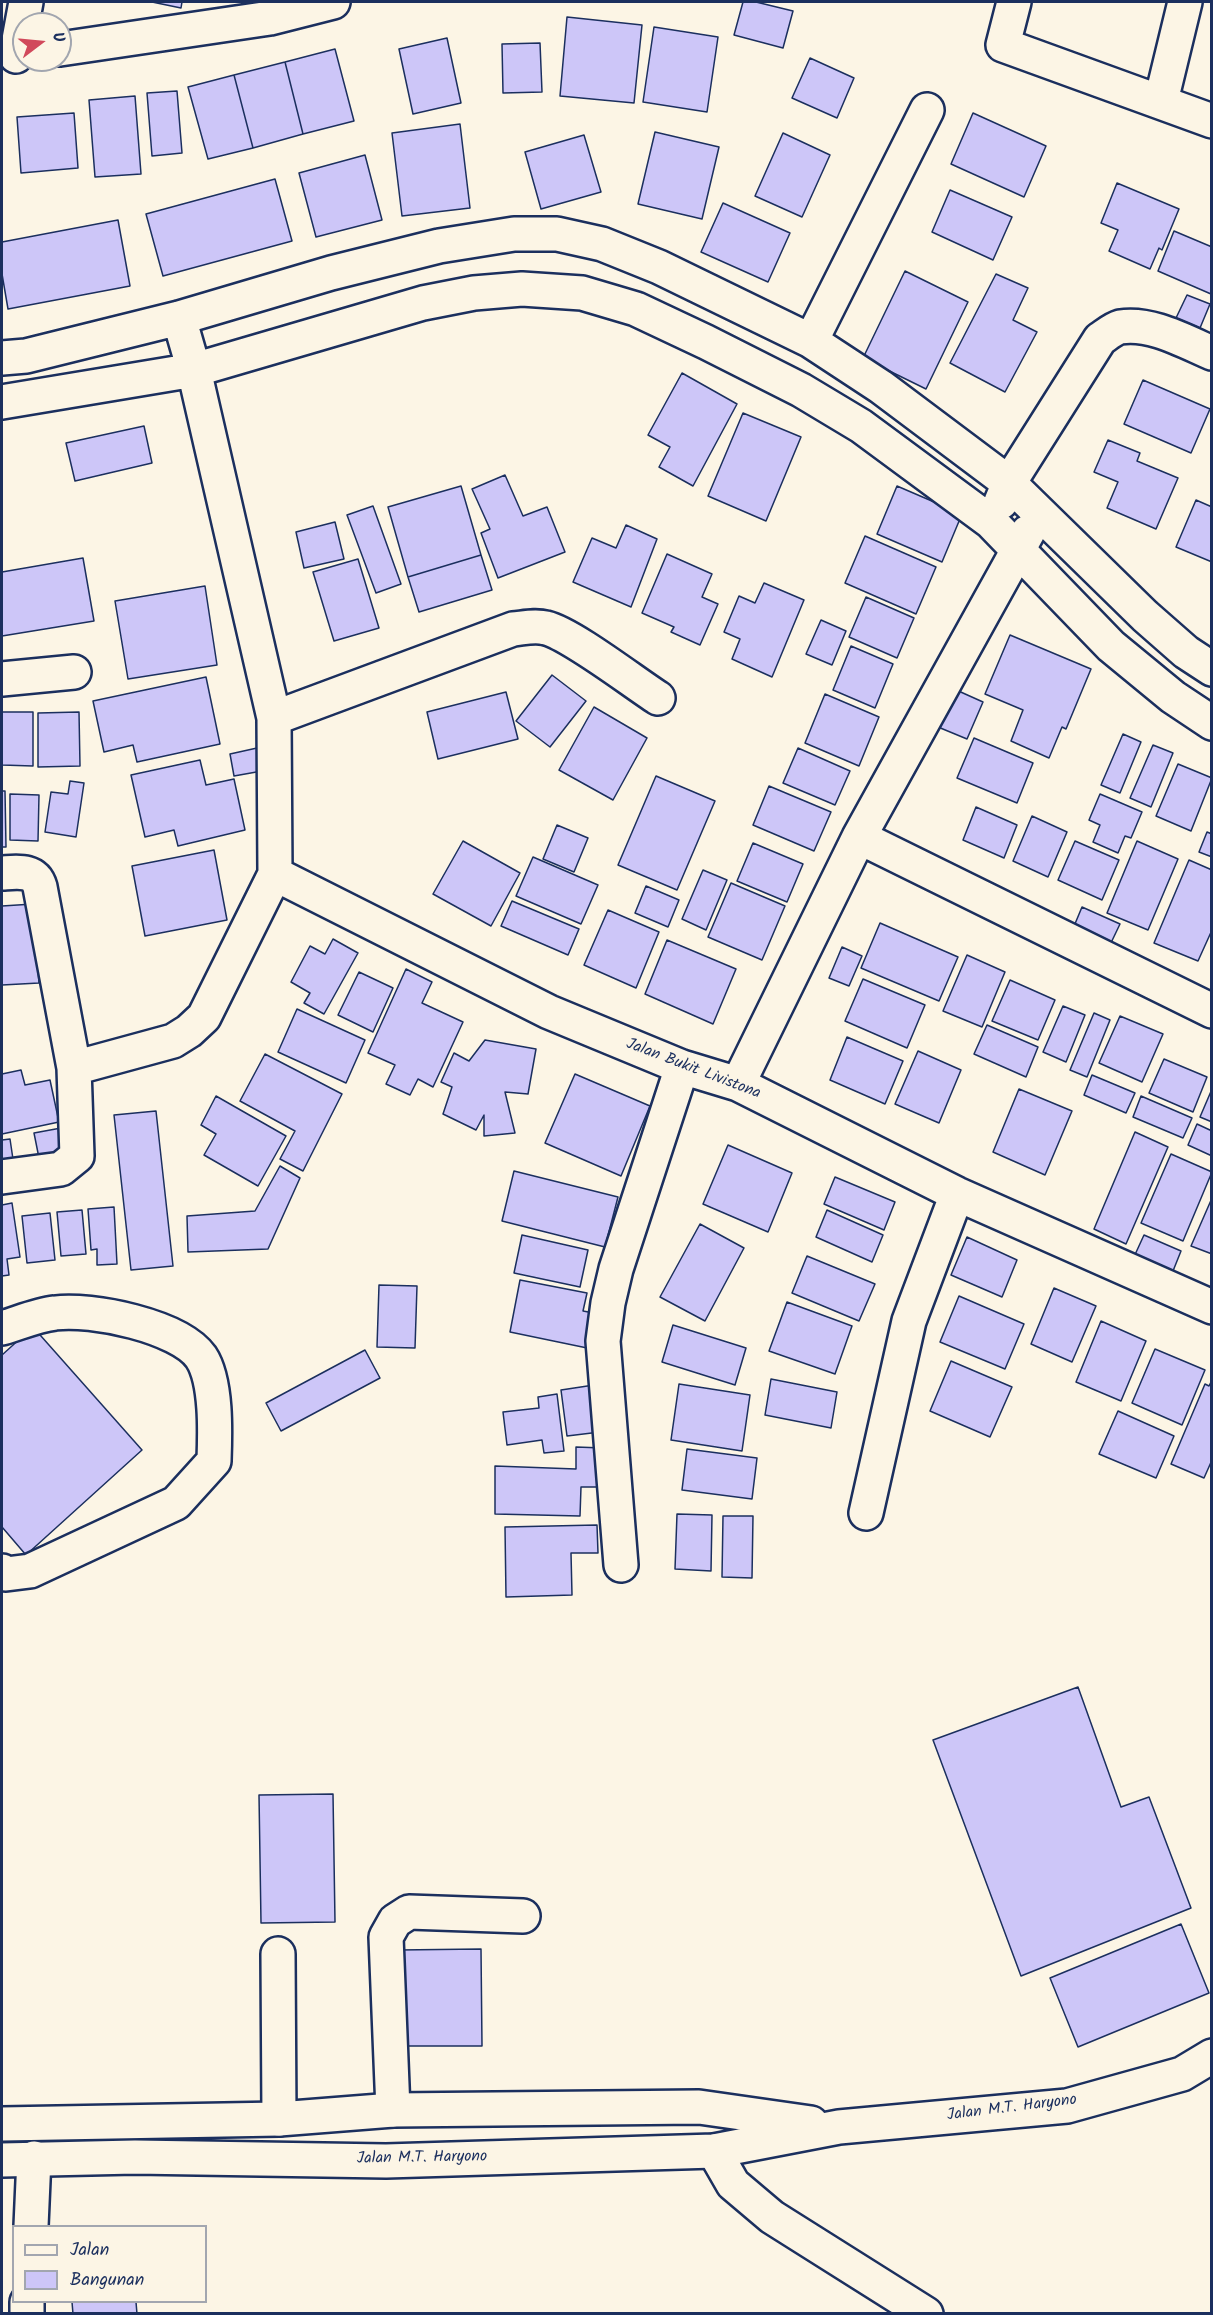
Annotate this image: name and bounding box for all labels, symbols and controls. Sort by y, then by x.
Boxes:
north arrow [12,12,72,72]
text: U [45,29,71,45]
street label: Jalan Bukit Livistona [623,1035,763,1105]
street label: Jalan M.T. Haryono [946,2092,1078,2126]
street label: Jalan M.T. Haryono [357,2148,487,2170]
legend [12,2225,207,2303]
text: Jalan [70,2236,109,2265]
text: Bangunan [70,2266,144,2295]

